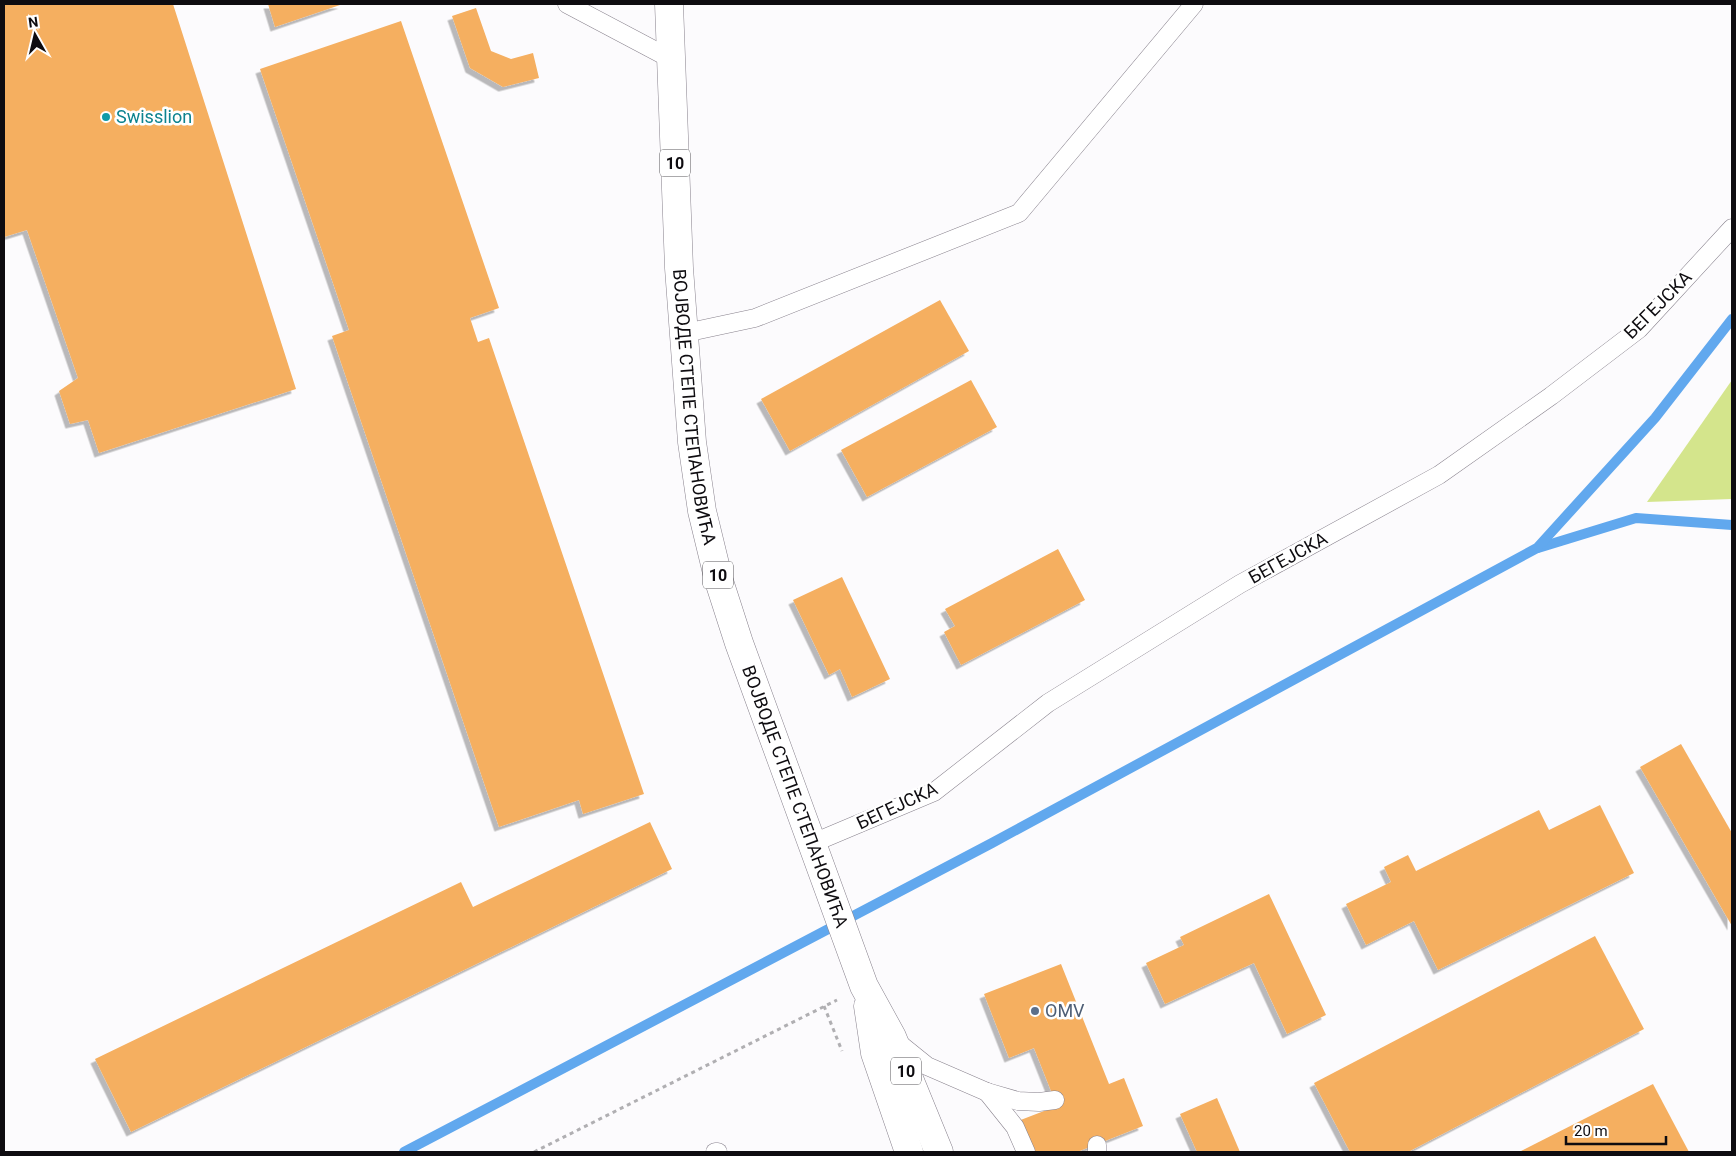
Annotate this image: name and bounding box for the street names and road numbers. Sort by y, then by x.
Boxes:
road number: 10 [660,150,690,177]
street label: БЕГЕЈСКА [1620,266,1696,343]
street label: ВОЈВОДЕ СТЕПЕ СТЕПАНОВИЋА [669,268,721,547]
street label: БЕГЕЈСКА [1245,527,1331,588]
road number: 10 [703,562,733,588]
street label: ВОЈВОДЕ СТЕПЕ СТЕПАНОВИЋА [738,662,853,931]
street label: БЕГЕЈСКА [853,778,941,833]
road number: 10 [891,1058,921,1084]

